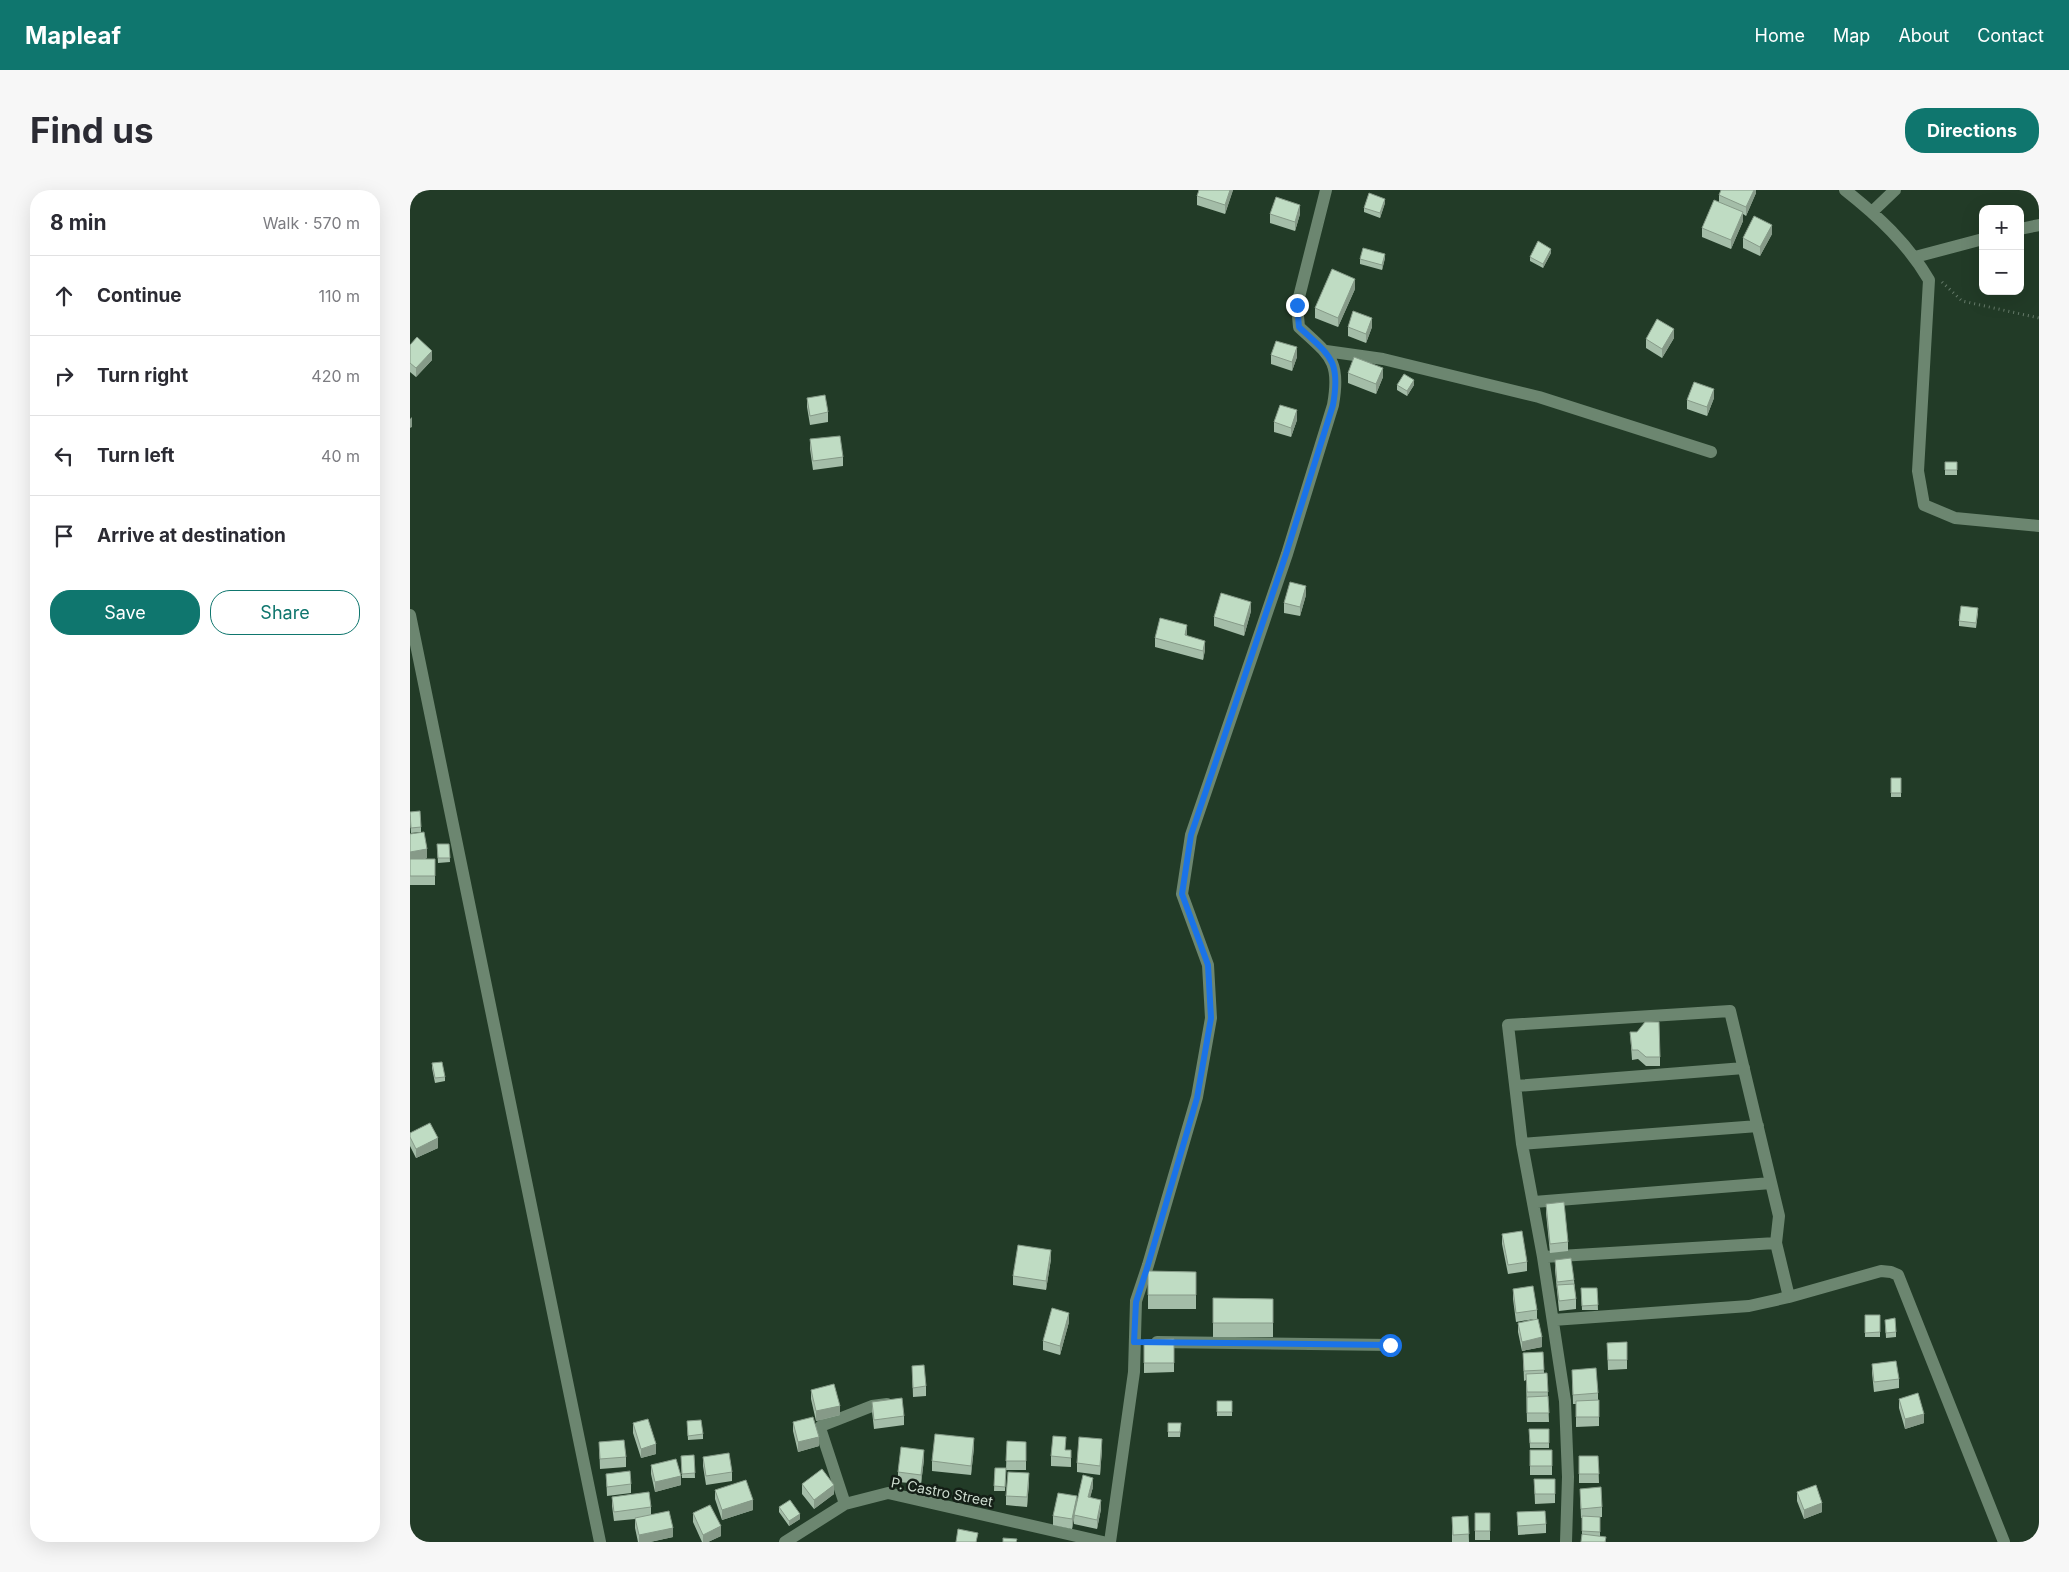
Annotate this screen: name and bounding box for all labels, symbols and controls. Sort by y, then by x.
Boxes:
text: Mapleaf [25,21,121,50]
text: Home [1755,25,1805,46]
text: Map [1833,25,1870,46]
text: About [1898,25,1949,46]
text: Contact [1977,25,2044,46]
button: Directions [1905,108,2039,153]
text: Find us [30,109,154,151]
map controls [1979,205,2024,295]
button: + [1979,205,2024,250]
text: 8 min [50,210,107,235]
text: Walk · 570 m [263,213,360,233]
button: − [1979,250,2024,295]
icon: ahead [50,282,78,310]
text: Continue [97,284,182,307]
text: 110 m [318,286,360,306]
route end [1286,294,1309,317]
icon: right [50,362,78,390]
text: Turn right [97,364,188,387]
text: 420 m [311,366,360,386]
icon: left [50,442,78,470]
text: Turn left [97,444,175,467]
text: 40 m [321,446,360,466]
icon: arrive [50,522,78,550]
text: Arrive at destination [97,524,286,547]
button: Save [50,590,200,635]
button: Share [210,590,360,635]
route start [1379,1334,1402,1357]
street label: P. Castro Street [890,1473,995,1510]

